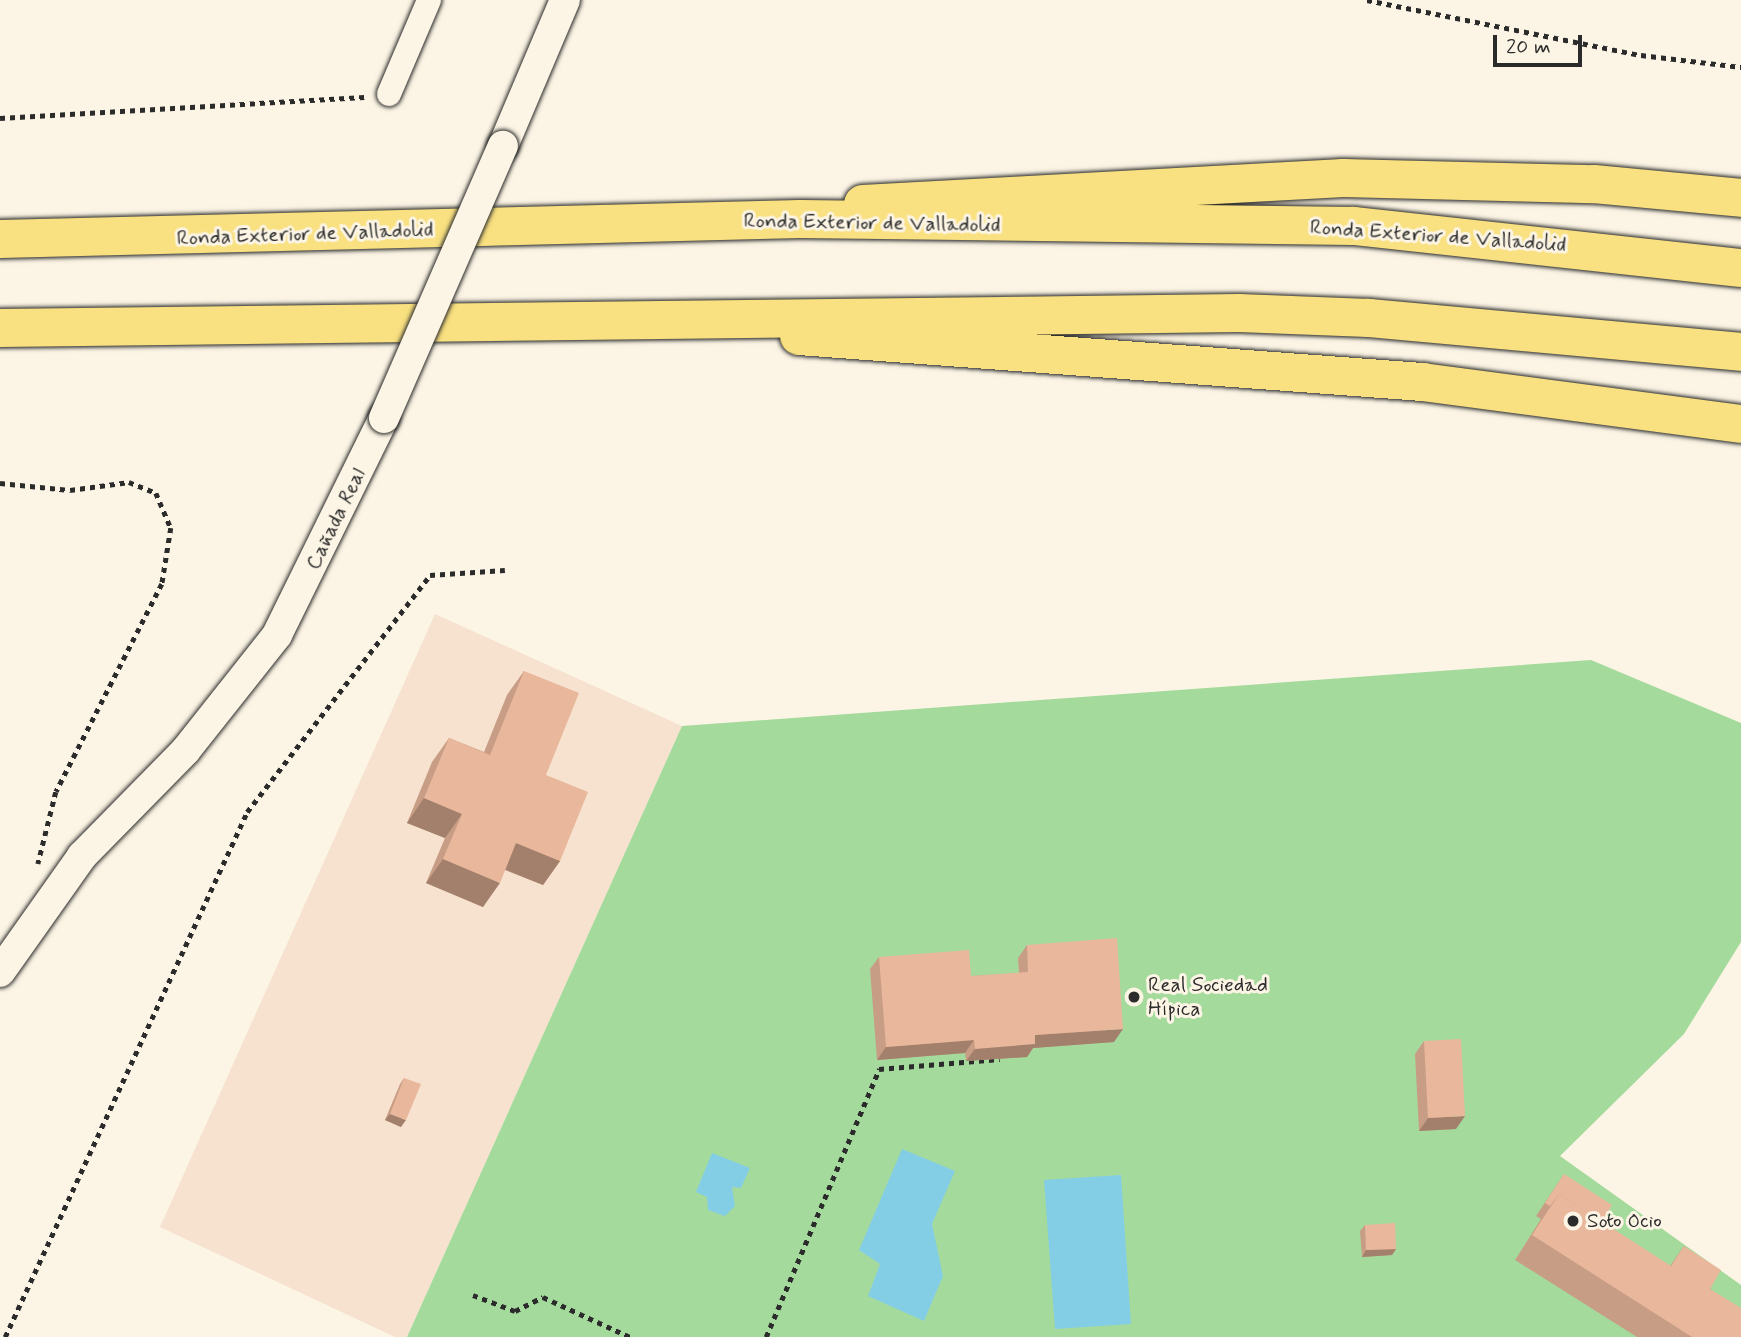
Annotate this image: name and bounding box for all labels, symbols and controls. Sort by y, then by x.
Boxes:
scale bar [1496,21,1585,65]
text: 20 m [1506,33,1551,61]
street label: Ronda Exterior de Valladolid [748,208,996,238]
street label: Ronda Exterior de Valladolid [1314,215,1562,257]
street label: Ronda Exterior de Valladolid [181,217,429,251]
street label: Cañada Real [300,464,372,574]
place label: Real Sociedad Hípica [1148,972,1268,1022]
marker: Real Sociedad Hípica [1126,989,1142,1005]
place label: Soto Ocio [1587,1208,1663,1234]
marker: Soto Ocio [1565,1213,1581,1229]

